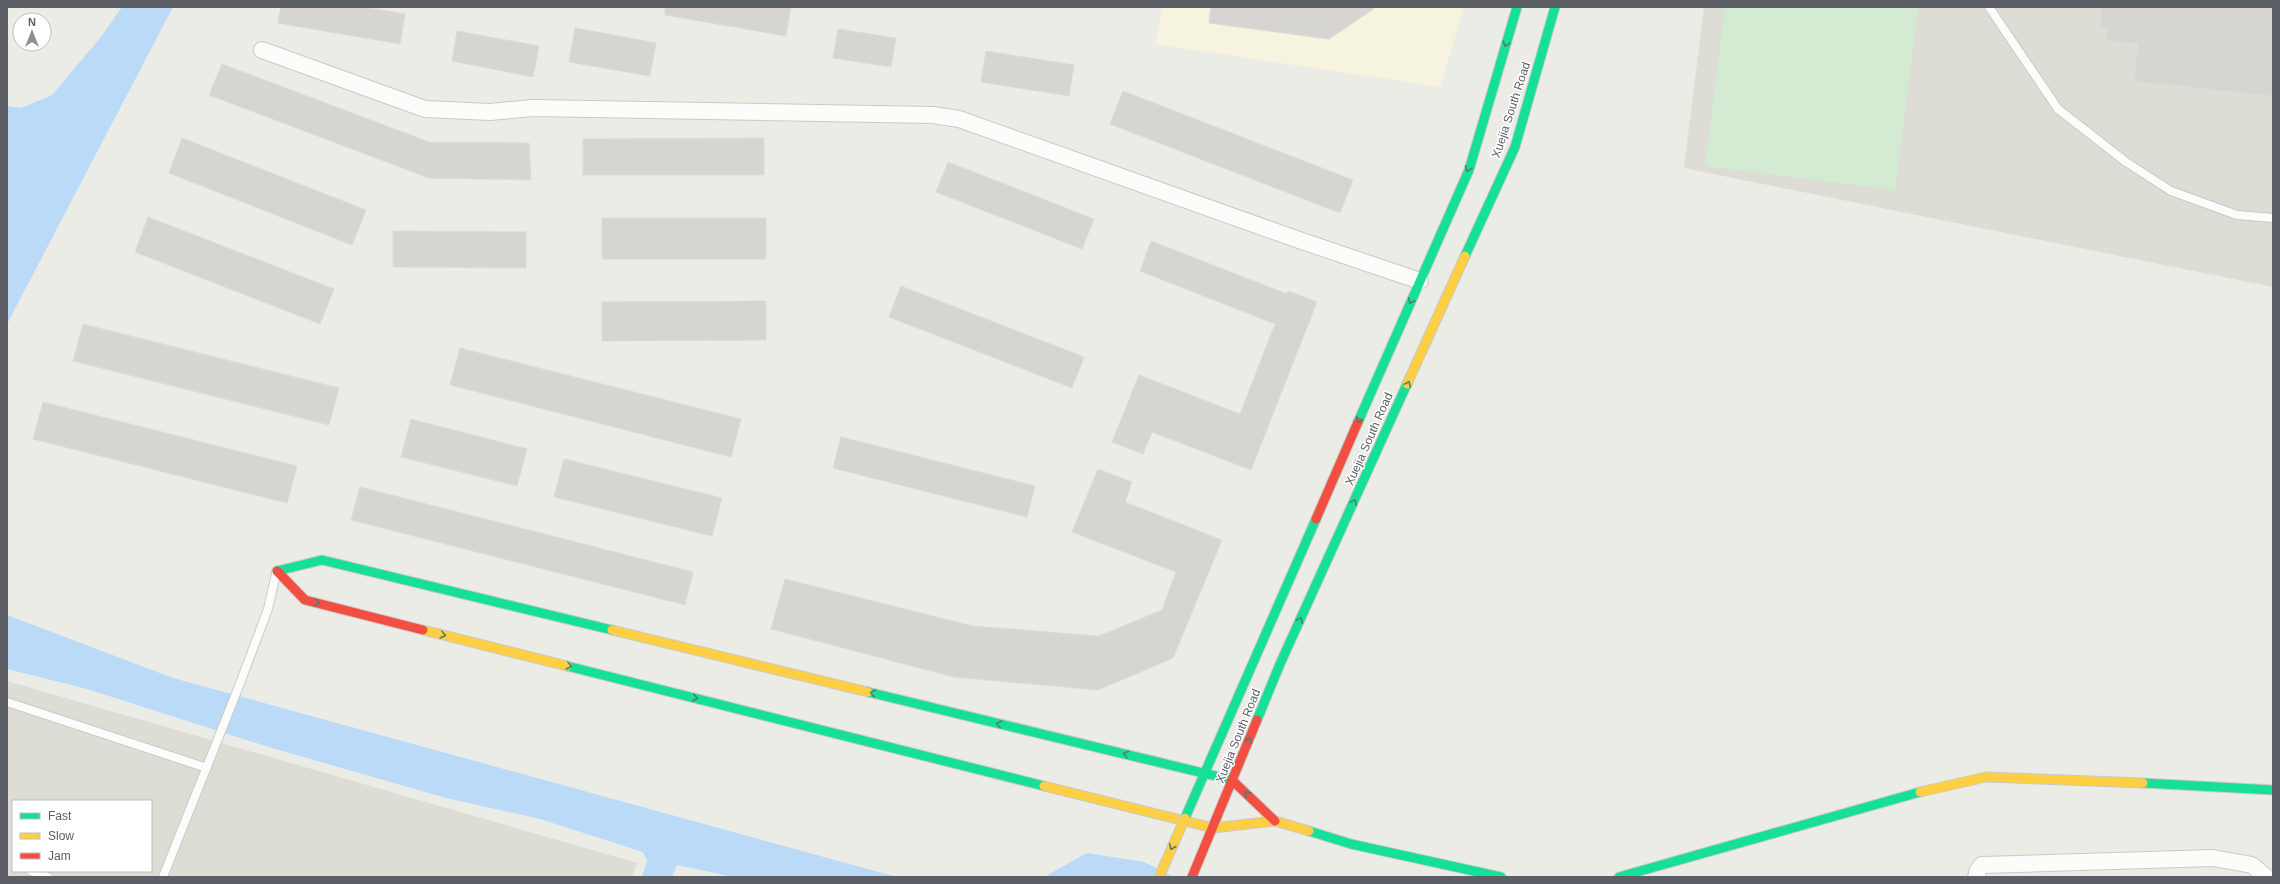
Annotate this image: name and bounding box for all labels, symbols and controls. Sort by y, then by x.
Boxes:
north arrow [12,12,52,52]
text: N [28,16,36,28]
one-way arrow [1502,41,1511,48]
street label: Xuejia South Road [1489,60,1533,160]
one-way arrow [1465,165,1473,172]
one-way arrow [1408,297,1416,304]
one-way arrow [1403,380,1411,387]
street label: Xuejia South Road [1342,390,1396,488]
one-way arrow [1356,416,1364,424]
one-way arrow [1349,499,1357,506]
one-way arrow [314,599,320,607]
one-way arrow [1295,617,1303,625]
one-way arrow [439,630,446,639]
one-way arrow [566,662,572,670]
street label: Xuejia South Road [1213,687,1263,785]
one-way arrow [870,690,876,698]
one-way arrow [691,693,698,702]
one-way arrow [996,720,1003,729]
one-way arrow [1244,736,1252,744]
one-way arrow [1122,751,1129,759]
one-way arrow [1244,791,1252,799]
legend [12,800,152,872]
text: Fast [48,809,72,823]
text: Slow [48,829,74,843]
one-way arrow [1169,843,1177,851]
text: Jam [48,849,71,863]

